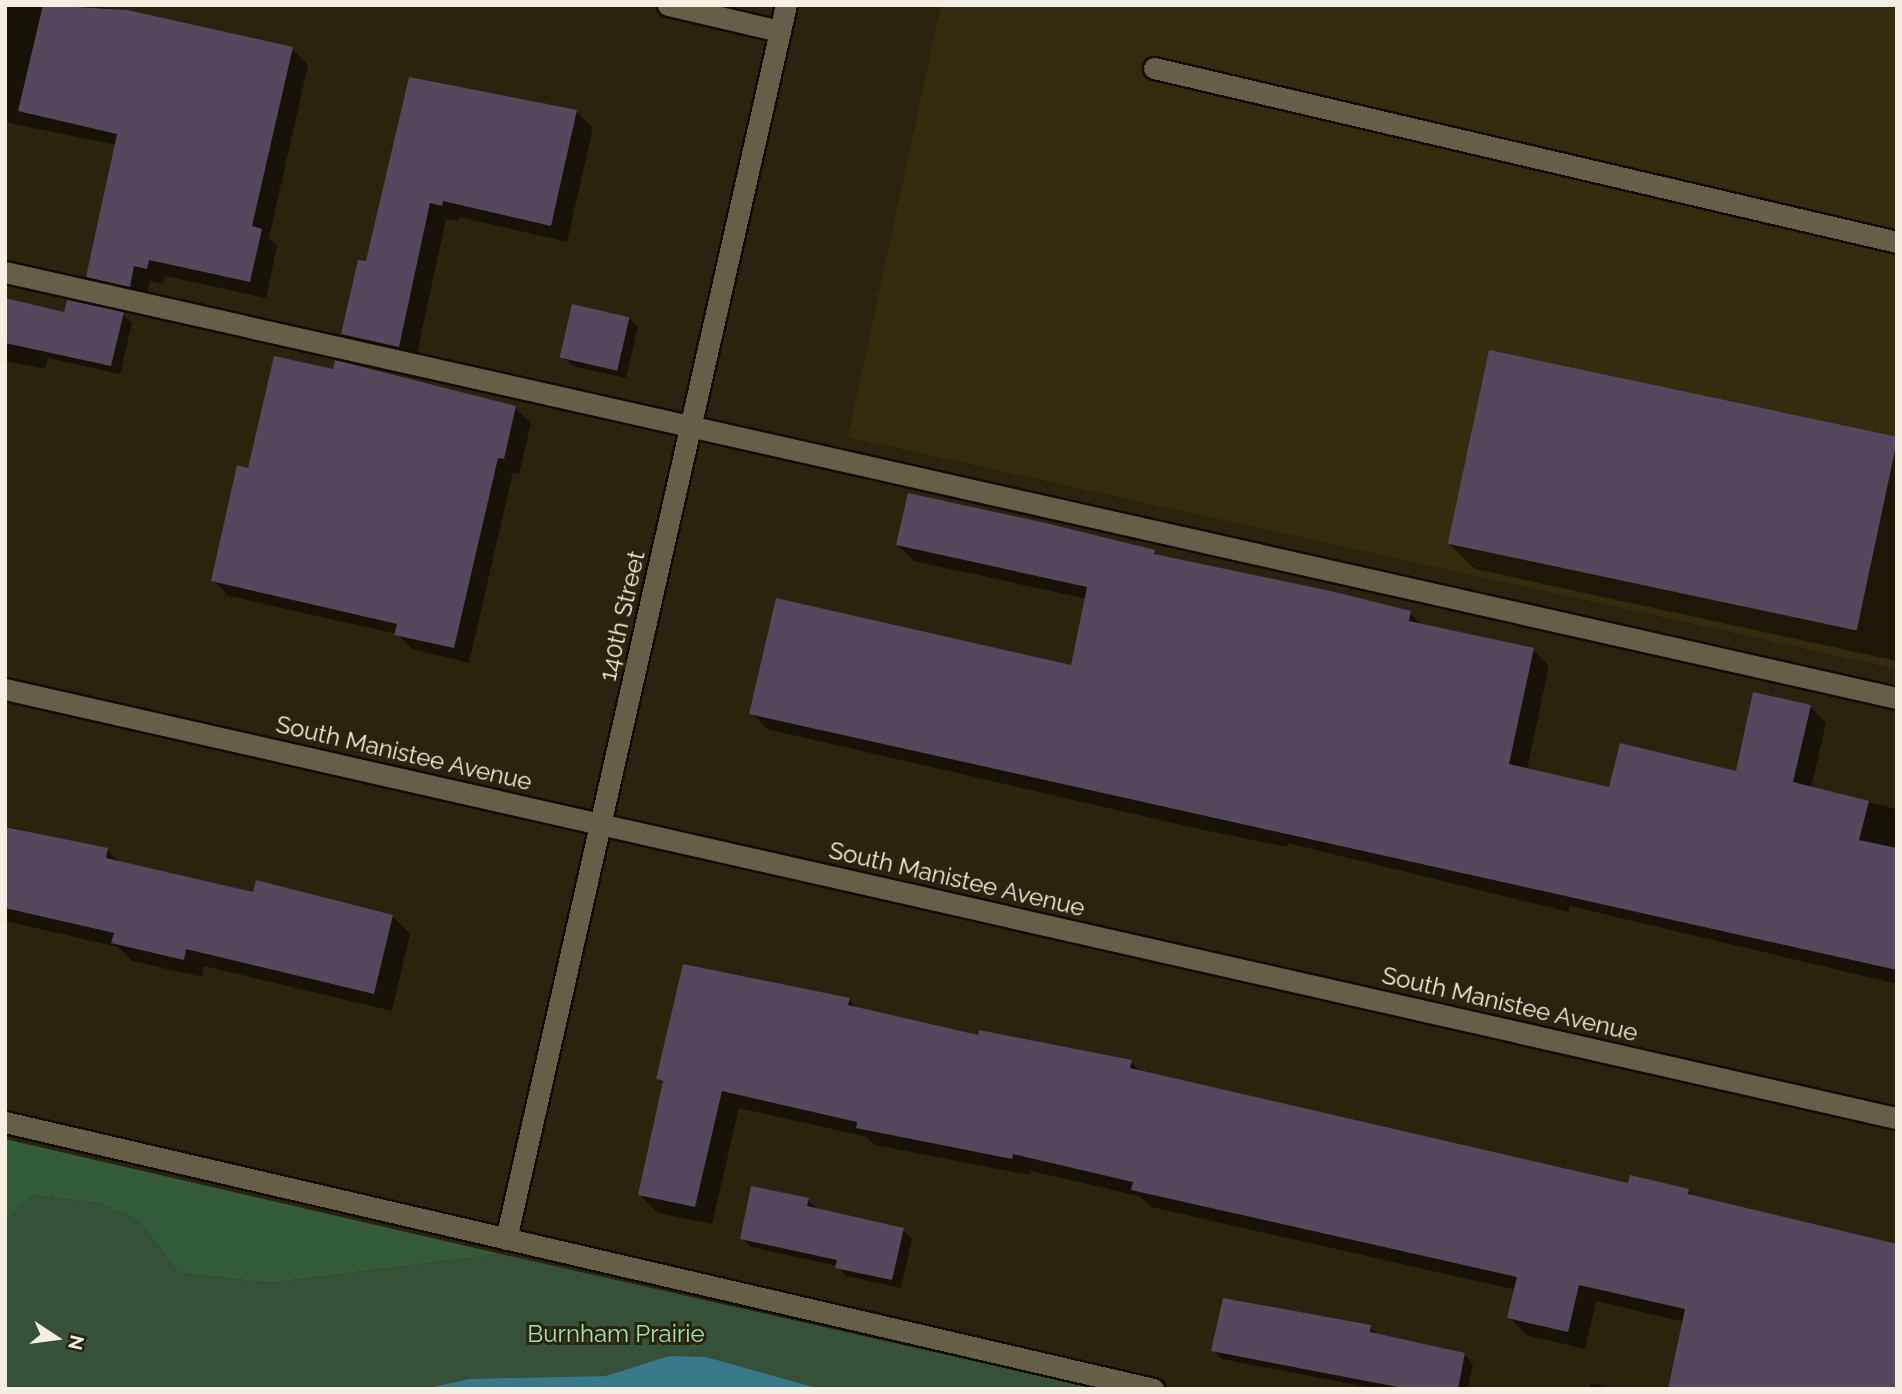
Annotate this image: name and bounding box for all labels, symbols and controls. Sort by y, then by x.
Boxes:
street label: 140th Street [593,548,651,684]
street label: South Manistee Avenue [273,709,535,797]
street label: South Manistee Avenue [826,835,1088,923]
street label: South Manistee Avenue [1379,960,1641,1048]
north arrow [21,1303,91,1373]
park label: Burnham Prairie [527,1320,705,1348]
text: N [64,1333,89,1352]

